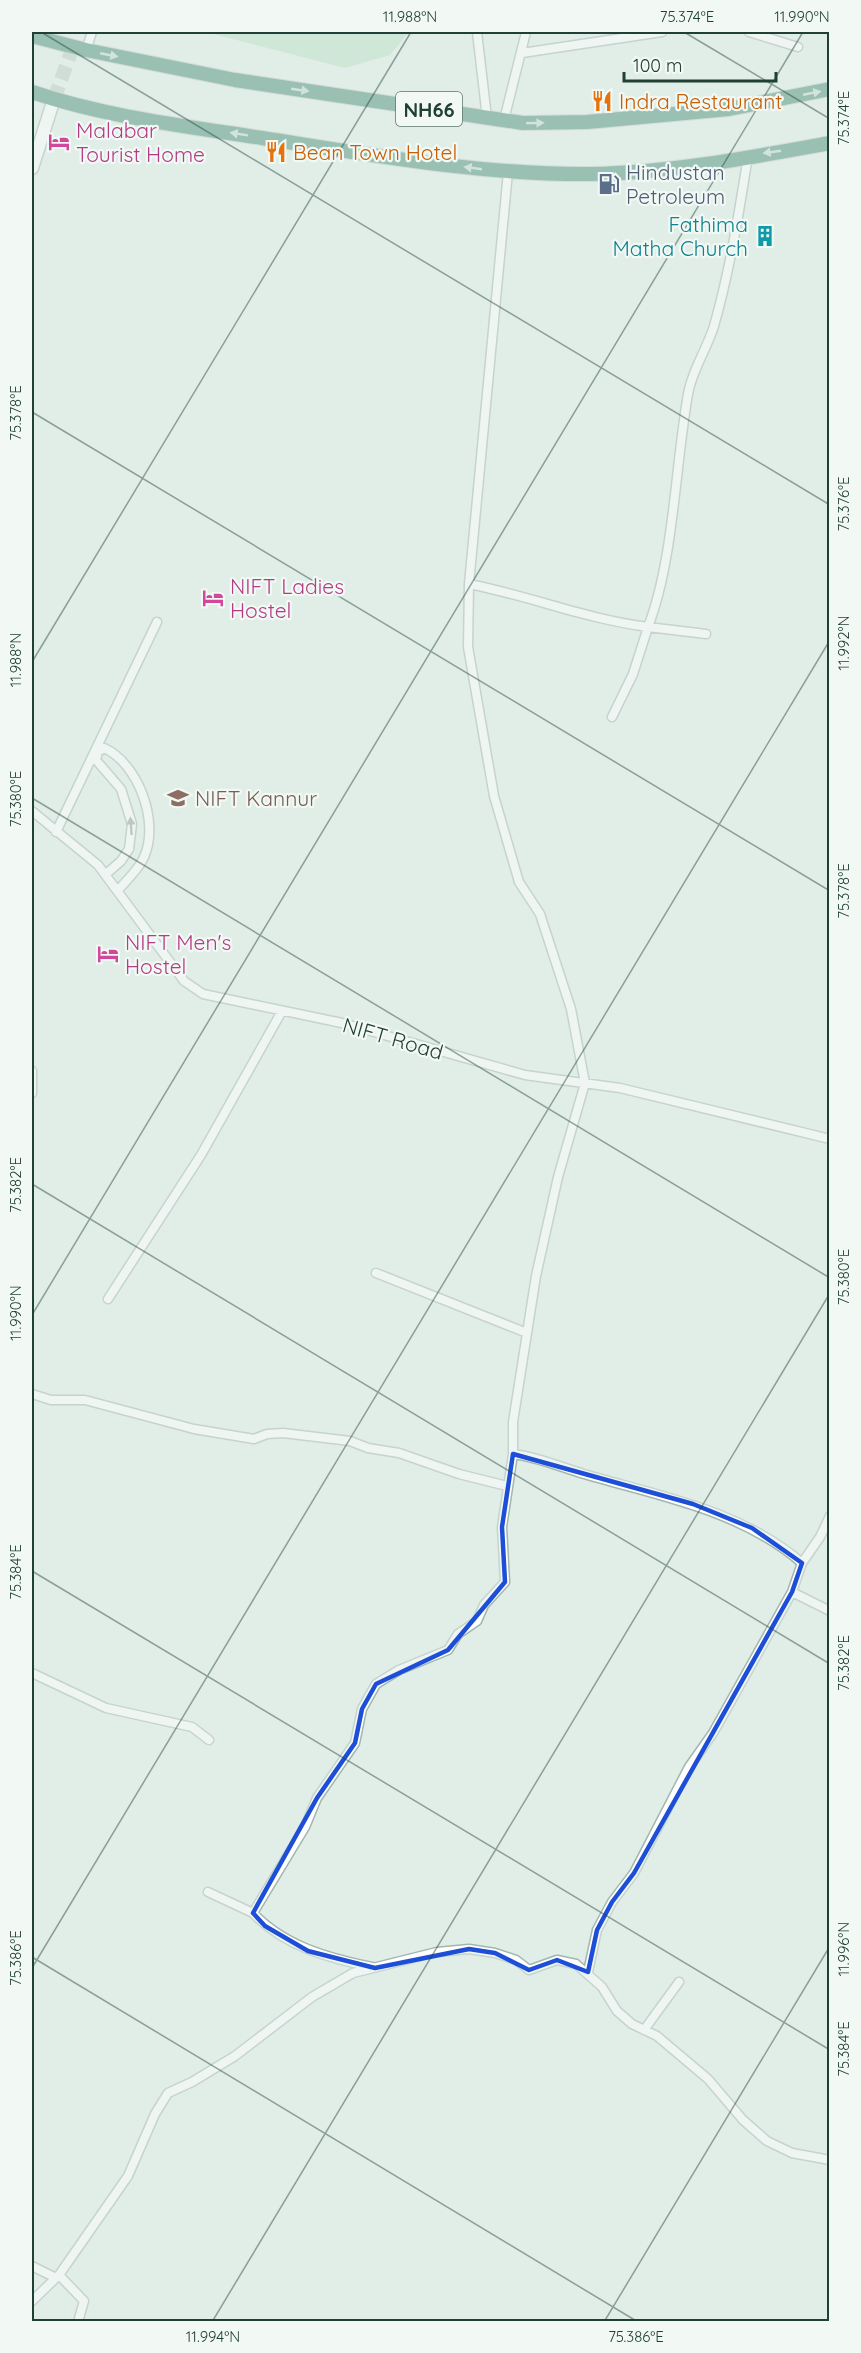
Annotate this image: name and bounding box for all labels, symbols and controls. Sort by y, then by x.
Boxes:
text: 11.988°N [383,7,437,26]
text: 75.374°E [660,7,714,26]
text: 11.990°N [774,7,830,26]
scale bar [624,45,776,83]
one-way arrow [99,51,118,60]
text: 100 m [633,54,682,77]
one-way arrow [291,86,310,95]
place label: Indra Restaurant [619,88,782,114]
one-way arrow [802,88,821,97]
restaurant icon: Indra Restaurant [590,89,614,113]
text: 75.374°E [834,91,853,145]
road number: NH66 [396,92,462,126]
place label: Malabar Tourist Home [76,117,205,167]
one-way arrow [525,118,544,128]
hotel icon: Malabar Tourist Home [47,130,71,154]
one-way arrow [229,130,248,139]
place label: Bean Town Hotel [293,139,457,165]
restaurant icon: Bean Town Hotel [264,140,288,164]
one-way arrow [762,148,781,157]
place label: Hindustan Petroleum [626,159,725,209]
one-way arrow [464,164,483,173]
fuel station icon: Hindustan Petroleum [597,172,621,196]
place label: Fathima Matha Church [612,211,748,261]
building icon: Fathima Matha Church [753,224,777,248]
text: 75.378°E [6,385,25,441]
text: 75.376°E [834,477,853,531]
place label: NIFT Ladies Hostel [230,573,344,623]
hotel icon: NIFT Ladies Hostel [201,586,225,610]
text: 11.992°N [834,616,853,670]
text: 11.988°N [6,633,25,687]
text: 75.380°E [6,771,25,827]
place label: NIFT Kannur [195,785,317,811]
school or university icon: NIFT Kannur [166,786,190,810]
one-way arrow [127,817,136,836]
text: 75.378°E [834,863,853,919]
place label: NIFT Men's Hostel [125,929,231,979]
hotel icon: NIFT Men's Hostel [96,942,120,966]
street label: NIFT Road [340,1011,446,1065]
text: 75.382°E [6,1157,25,1213]
text: 75.380°E [834,1249,853,1305]
text: 11.990°N [6,1285,25,1341]
text: 75.384°E [6,1544,25,1600]
text: 75.382°E [834,1635,853,1691]
text: 11.996°N [834,1922,853,1976]
text: 75.386°E [6,1930,25,1986]
text: 75.384°E [834,2021,853,2077]
text: 11.994°N [186,2327,240,2346]
text: 75.386°E [608,2327,664,2346]

